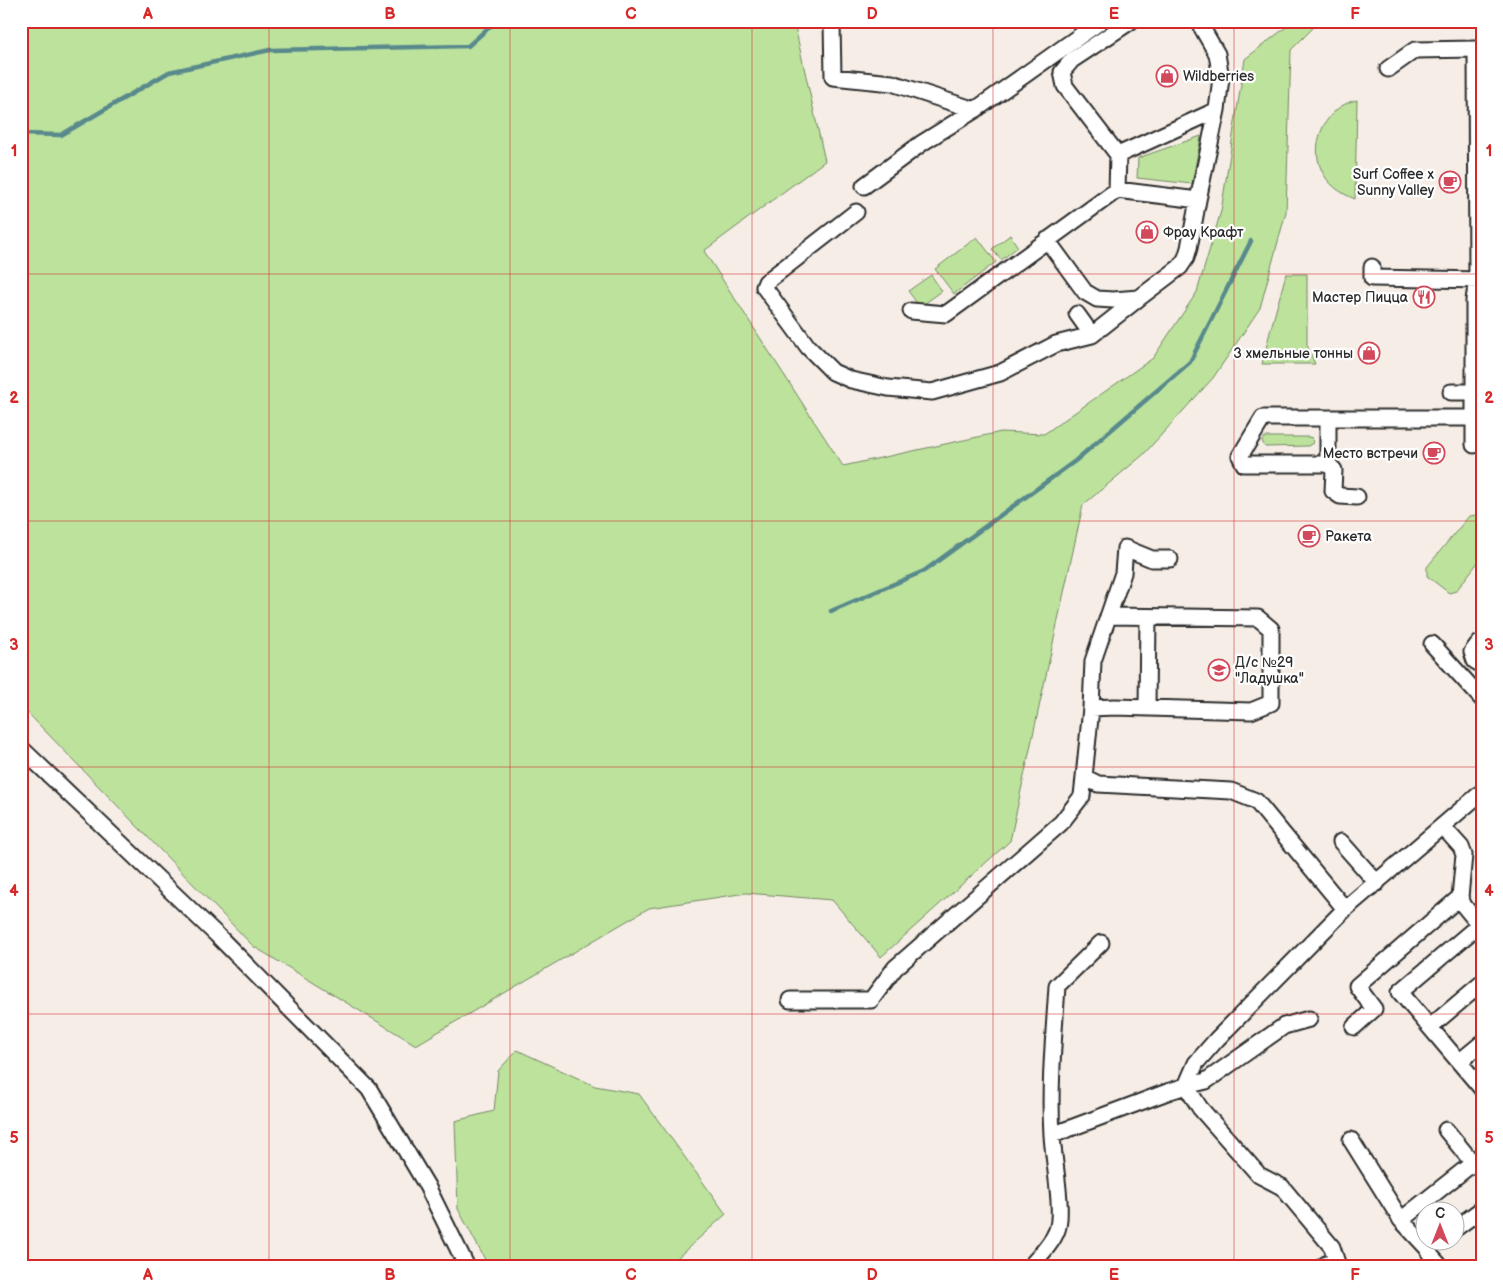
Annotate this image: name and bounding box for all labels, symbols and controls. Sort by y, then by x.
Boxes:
text: A [142,5,153,24]
text: B [384,5,396,24]
text: C [625,5,637,24]
text: D [866,5,878,24]
text: E [1109,5,1119,24]
text: F [1350,5,1360,24]
shop icon: Wildberries [1155,64,1179,88]
place label: Wildberries [1183,68,1254,85]
text: 1 [11,142,17,161]
text: 1 [1486,142,1492,161]
place label: Surf Coffee x Sunny Valley [1353,166,1435,199]
cafe icon: Surf Coffee x Sunny Valley [1438,170,1462,194]
shop icon: Фрау Крафт [1135,220,1159,244]
place label: Фрау Крафт [1163,224,1244,241]
restaurant icon: Мастер Пицца [1412,285,1436,309]
place label: Мастер Пицца [1312,289,1409,306]
shop icon: 3 хмельные тонны [1357,341,1381,365]
place label: 3 хмельные тонны [1233,345,1353,362]
text: 2 [9,389,19,408]
text: 2 [1484,389,1494,408]
cafe icon: Место встречи [1422,441,1446,465]
place label: Место встречи [1323,445,1418,462]
cafe icon: Ракета [1297,524,1321,548]
place label: Ракета [1325,528,1373,545]
text: 3 [9,636,19,655]
text: 3 [1484,636,1494,655]
place label: Д/с №29 "Ладушка" [1235,654,1304,687]
school or university icon: Д/с №29 "Ладушка" [1207,658,1231,682]
text: 4 [9,882,19,901]
text: 4 [1484,882,1494,901]
text: 5 [9,1129,19,1148]
text: 5 [1484,1129,1494,1148]
north arrow [1416,1200,1466,1250]
text: С [1435,1205,1445,1222]
text: A [142,1266,153,1285]
text: B [384,1266,396,1285]
text: C [625,1266,637,1285]
text: D [866,1266,878,1285]
text: E [1109,1266,1119,1285]
text: F [1350,1266,1360,1285]

